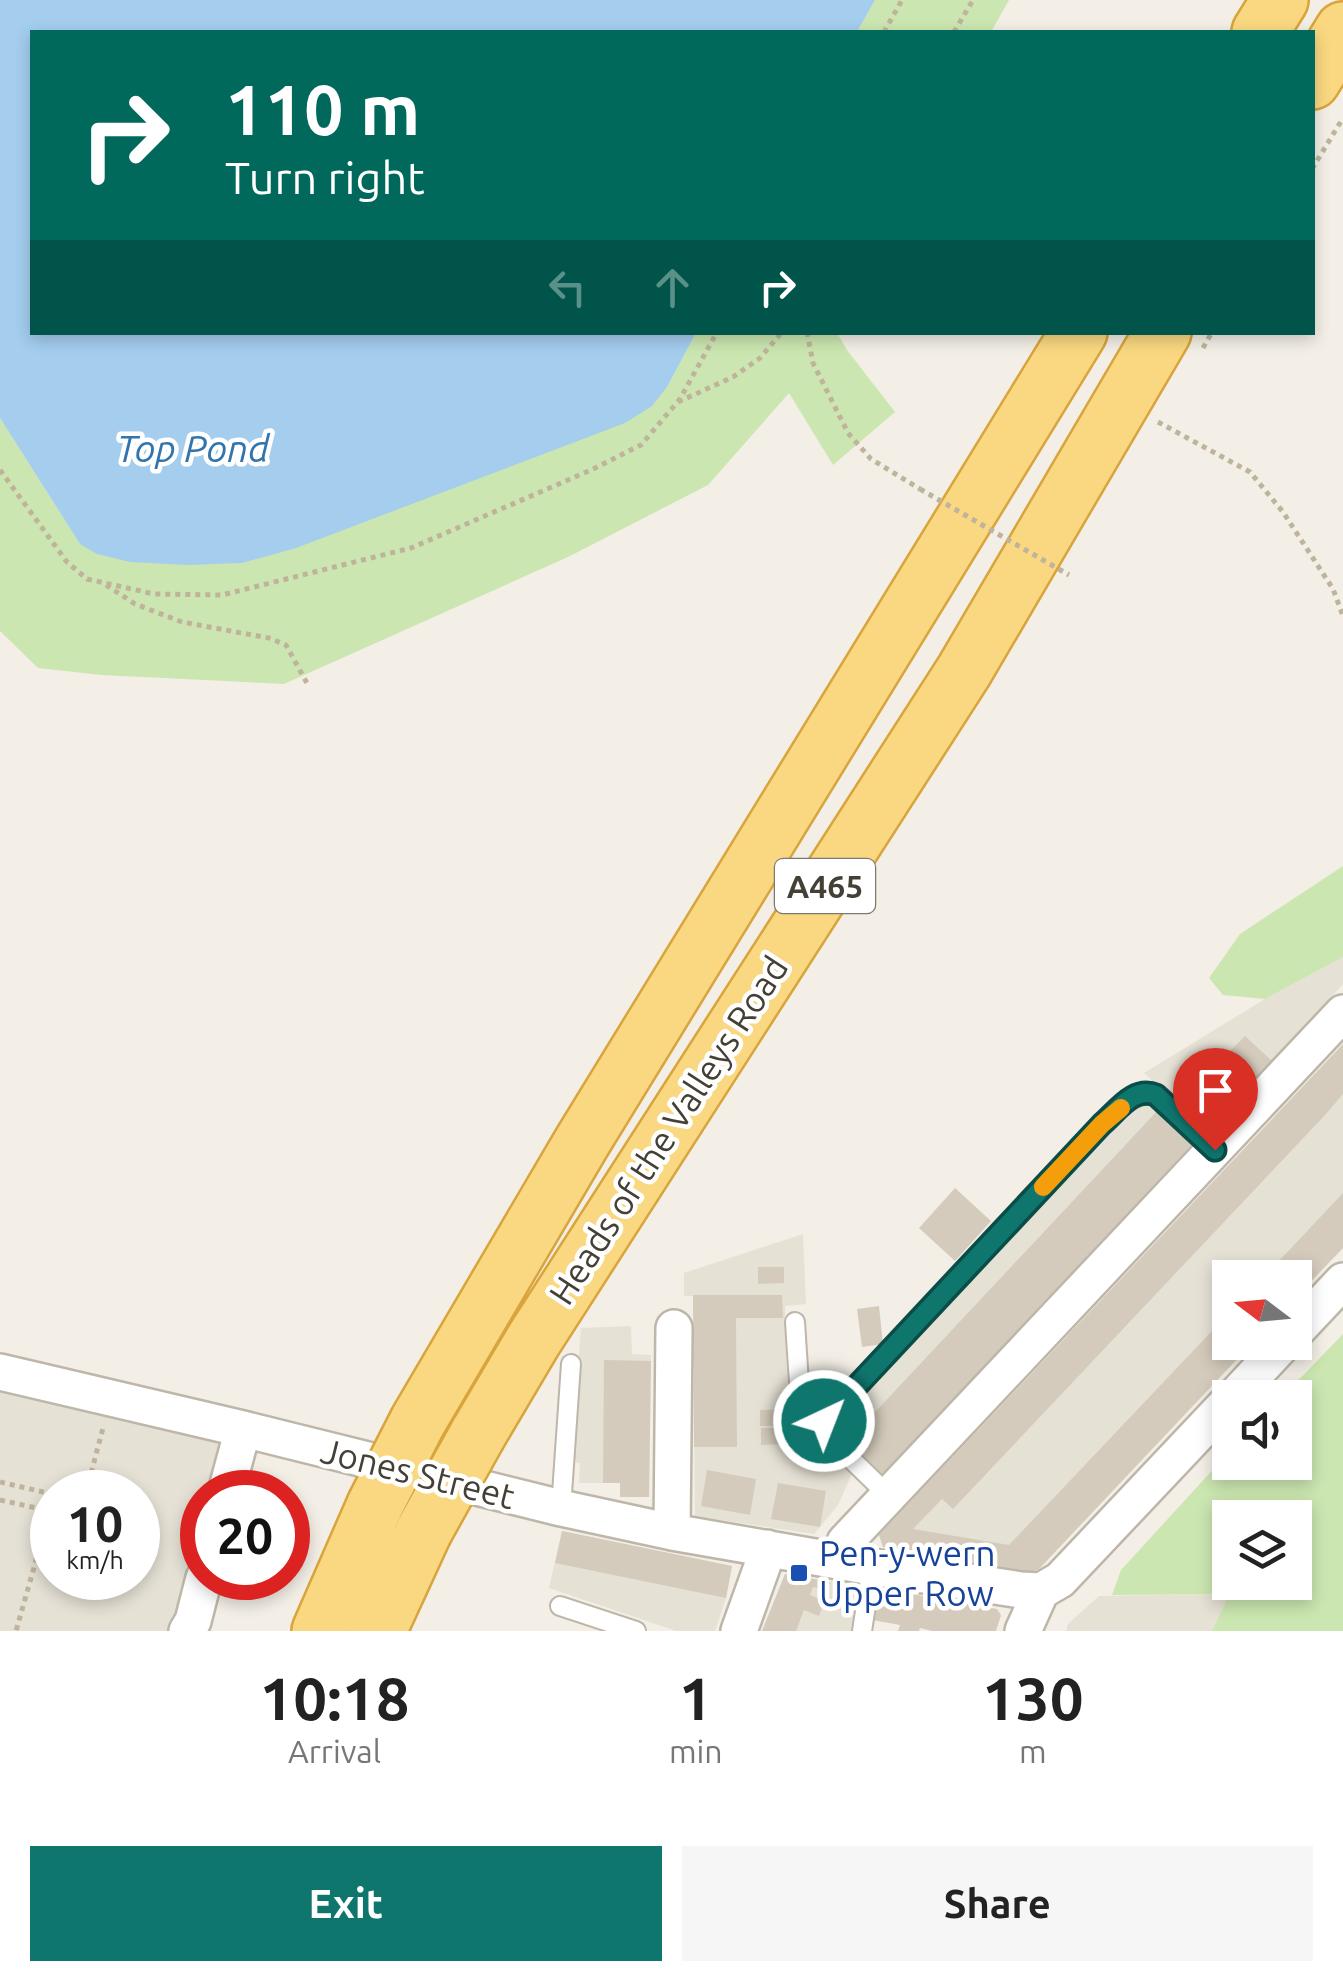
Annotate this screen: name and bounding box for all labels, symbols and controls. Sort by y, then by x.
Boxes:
icon: right [60,70,190,200]
text: 110 m [225,70,420,148]
text: Turn right [225,152,425,203]
icon: left [540,260,595,315]
icon: ahead [645,260,700,315]
icon: right [750,260,805,315]
water label: Top Pond [117,427,271,469]
road number: A465 [775,859,875,913]
street label: Heads of the Valleys Road [541,949,795,1311]
pin [1173,1048,1258,1151]
icon: arrive [1188,1063,1243,1118]
north arrow [1212,1260,1312,1360]
map controls [1212,1260,1312,1600]
position arrow [772,1369,876,1473]
button: sound [1212,1380,1312,1480]
street label: Jones Street [317,1430,519,1516]
speed limit sign: 20 [180,1470,310,1600]
text: 10 [67,1495,123,1551]
button: layers [1212,1500,1312,1600]
place label: Pen-y-wern Upper Row [819,1533,995,1613]
text: km/h [66,1546,124,1574]
marker: Pen-y-wern Upper Row [788,1562,810,1584]
text: 10:18 [259,1664,410,1731]
text: 1 [679,1664,713,1731]
text: 130 [982,1664,1084,1731]
text: Arrival [288,1733,381,1769]
text: min [669,1733,723,1769]
text: m [1019,1733,1047,1769]
button: Exit [30,1846,662,1961]
button: Share [682,1846,1313,1961]

